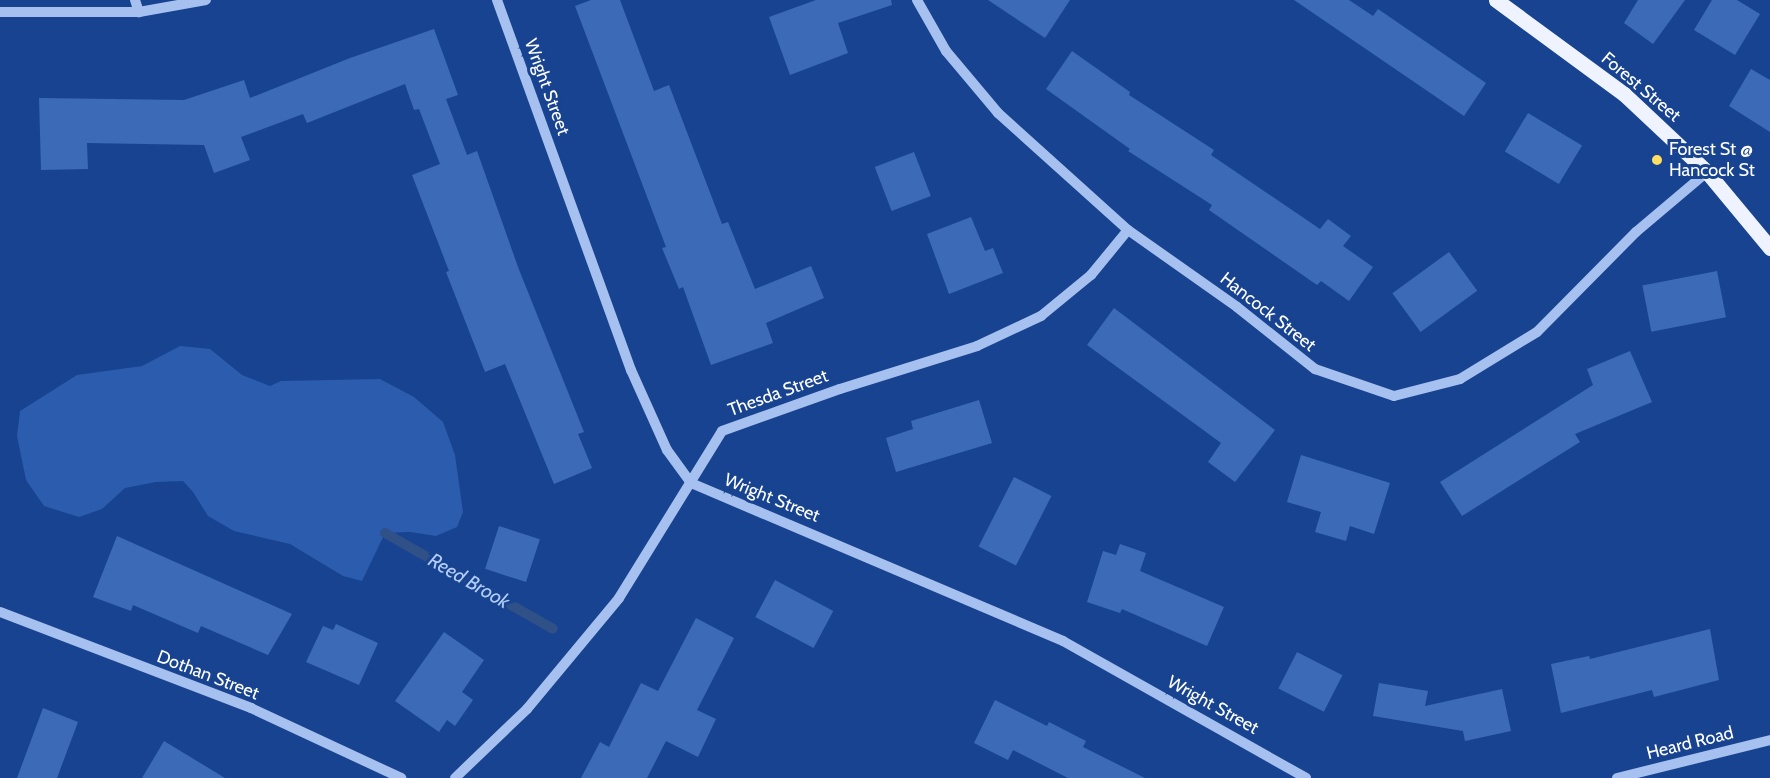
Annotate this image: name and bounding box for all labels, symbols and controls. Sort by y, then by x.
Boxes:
street label: Wright Street [520,36,574,138]
street label: Forest Street [1597,48,1685,126]
place label: Forest St @ Hancock St [1669,139,1755,182]
marker: Forest St @ Hancock St [1650,153,1664,167]
street label: Hancock Street [1216,268,1320,356]
street label: Thesda Street [725,365,831,421]
street label: Wright Street [721,469,823,527]
water label: Reed Brook [424,548,514,614]
street label: Dothan Street [154,646,262,704]
street label: Wright Street [1164,671,1262,739]
street label: Heard Road [1644,722,1736,764]

